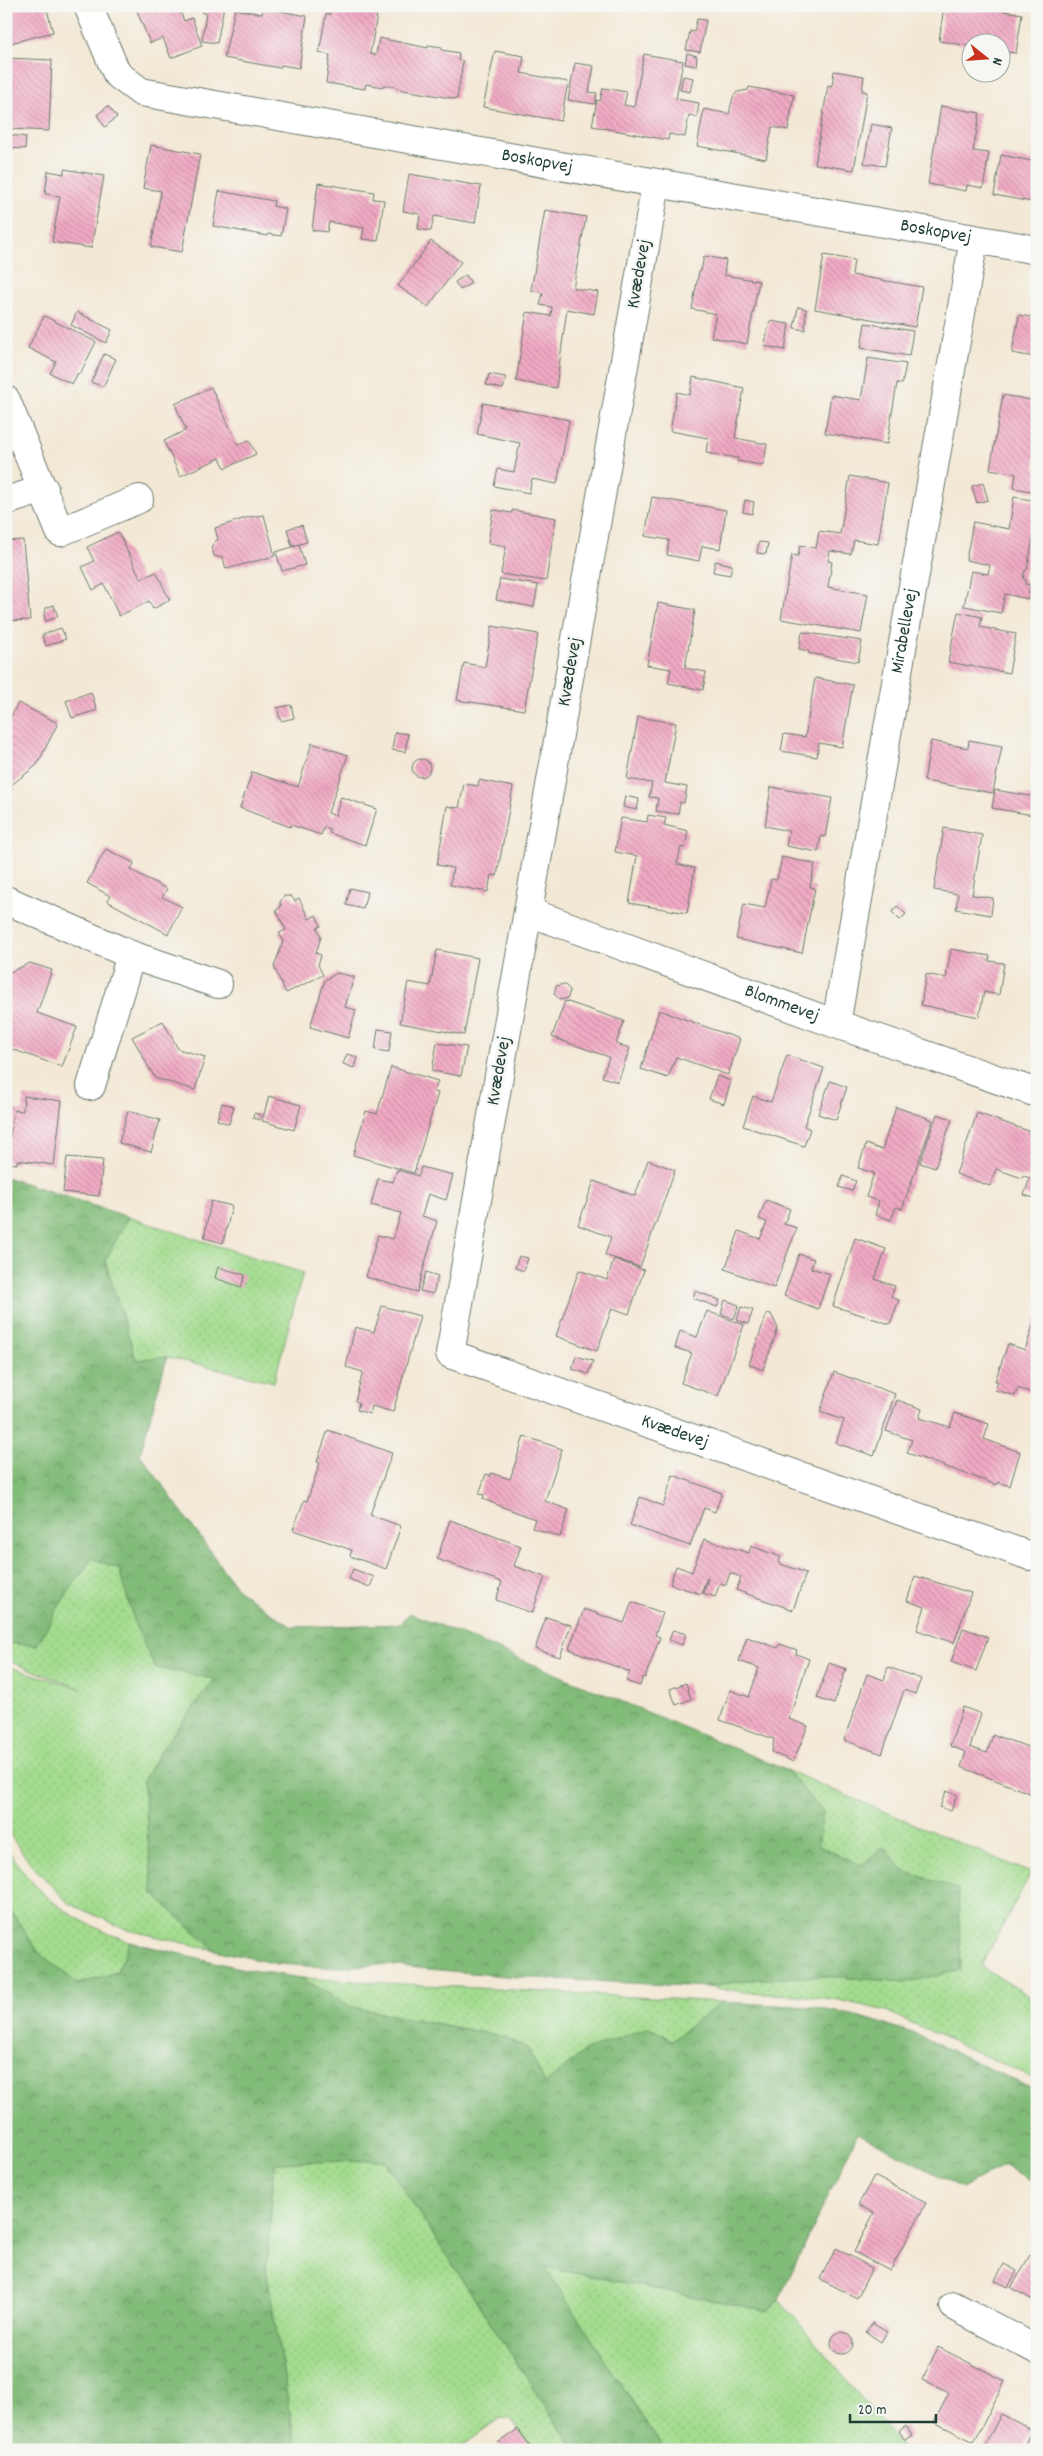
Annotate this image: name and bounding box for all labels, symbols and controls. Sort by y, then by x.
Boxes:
north arrow [960,32,1010,82]
text: N [986,55,1007,68]
street label: Boskopvej [499,142,575,181]
street label: Boskopvej [898,213,974,252]
street label: Kvædevej [621,237,659,311]
street label: Mirabellevej [884,586,926,676]
street label: Kvædevej [552,635,590,709]
street label: Blommevej [741,978,823,1030]
street label: Kvædevej [481,1034,519,1108]
street label: Kvædevej [637,1408,712,1456]
scale bar [850,2391,937,2423]
text: 20 m [858,2400,886,2422]

